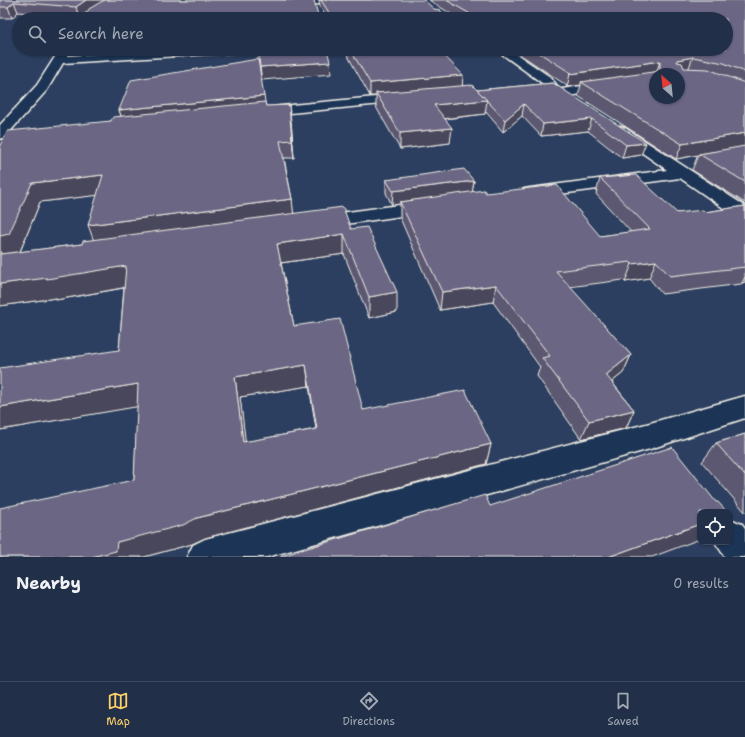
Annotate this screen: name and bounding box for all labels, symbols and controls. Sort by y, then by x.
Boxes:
search box [12,12,733,56]
icon: search [26,23,48,45]
text: Search here [58,24,144,44]
north arrow [649,68,685,104]
map controls [697,509,733,545]
button: locate [697,509,733,545]
text: Nearby [16,572,81,594]
text: 0 results [673,575,729,592]
tab: Map [106,690,130,729]
tab: Directions [342,690,395,729]
tab: Saved [607,690,639,729]

